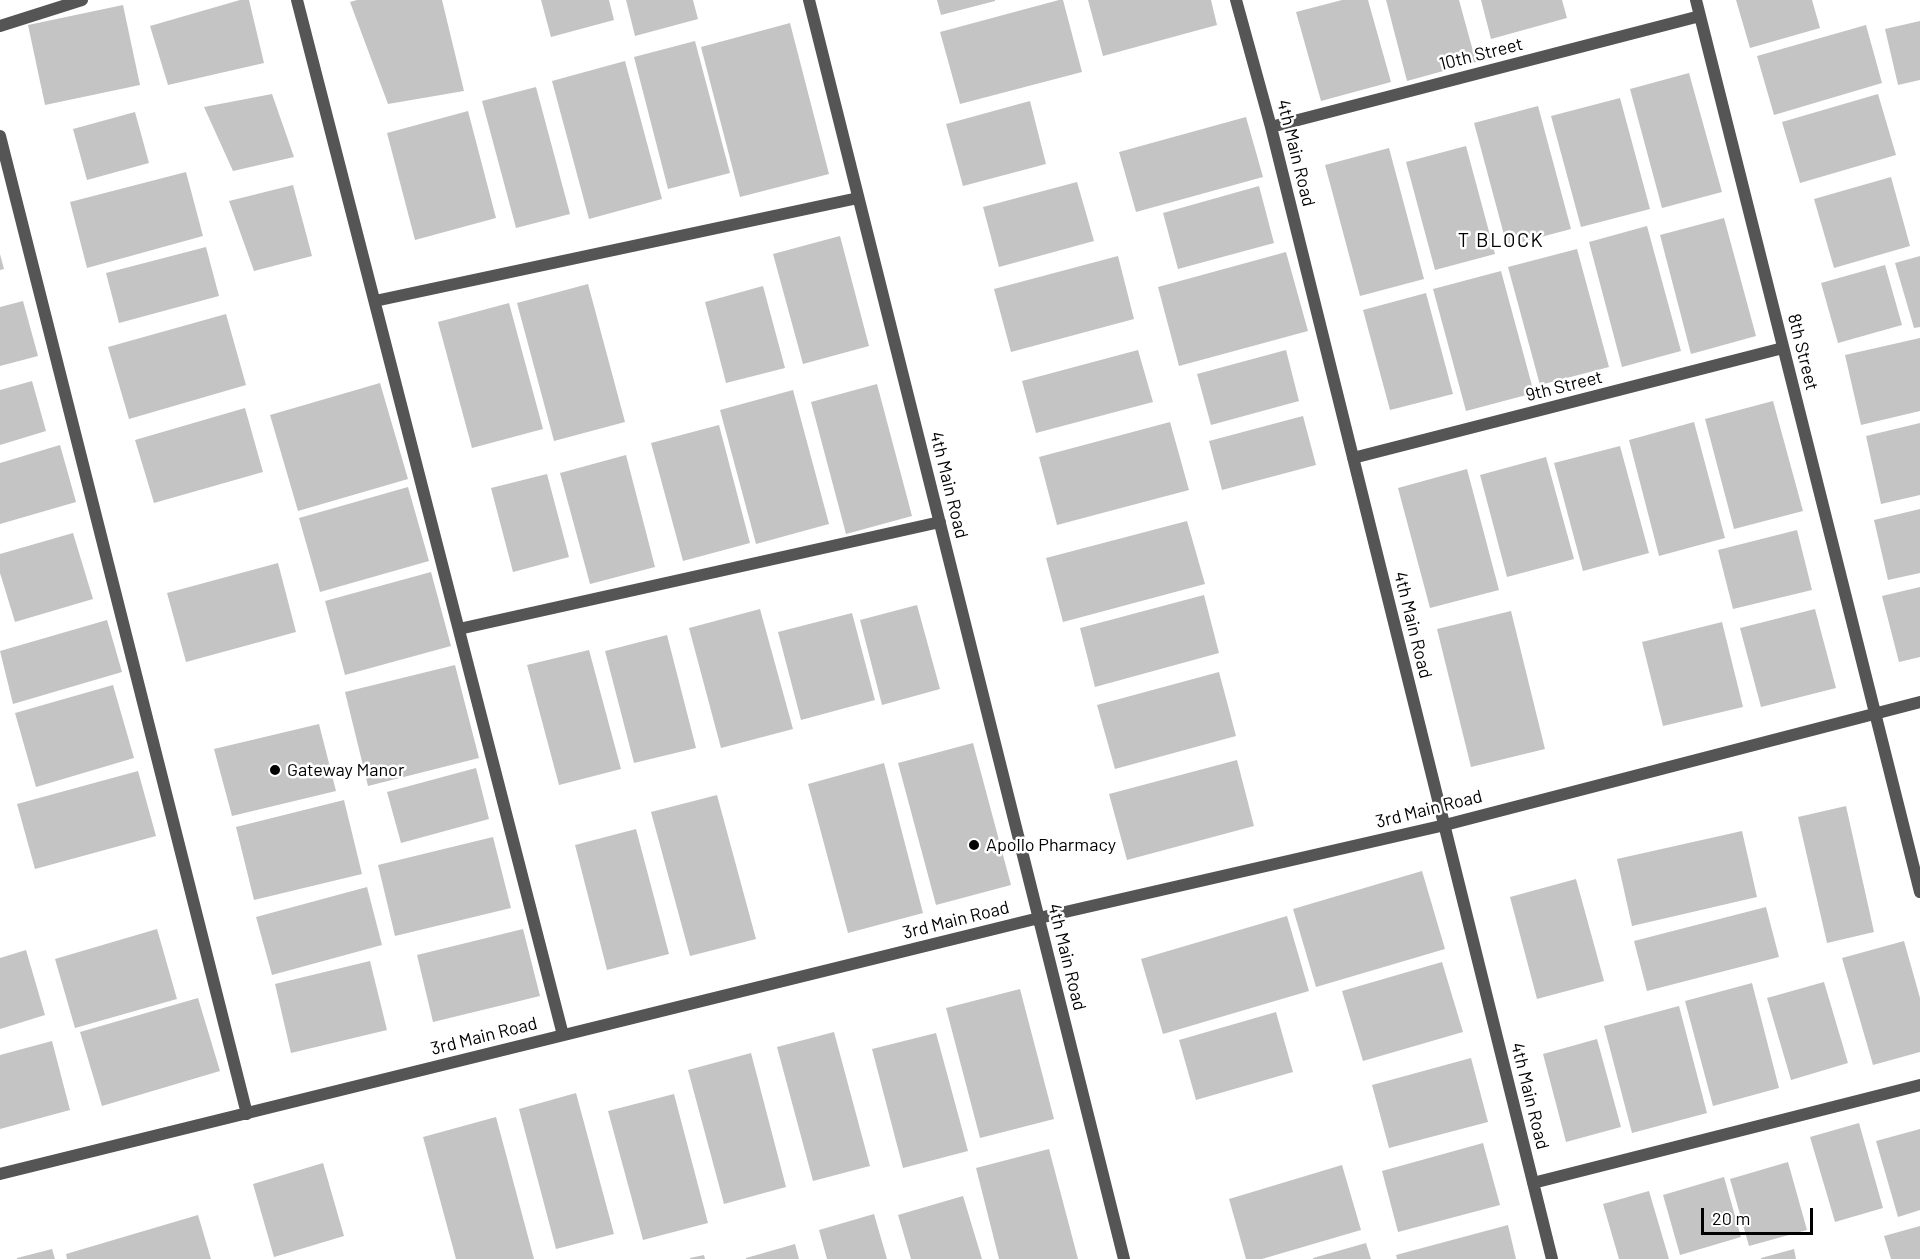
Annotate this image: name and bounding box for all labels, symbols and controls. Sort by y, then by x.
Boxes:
street label: 10th Street [1437,33,1525,75]
street label: 4th Main Road [1272,97,1320,209]
district label: T BLOCK [1458,228,1544,252]
street label: 8th Street [1783,311,1823,393]
street label: 9th Street [1523,366,1605,406]
street label: 4th Main Road [925,429,973,541]
street label: 4th Main Road [1389,569,1437,681]
place label: Gateway Manor [287,759,404,781]
marker: Gateway Manor [268,763,282,777]
street label: 3rd Main Road [1374,785,1484,833]
place label: Apollo Pharmacy [986,834,1116,856]
marker: Apollo Pharmacy [967,838,981,852]
street label: 3rd Main Road [901,896,1011,944]
street label: 4th Main Road [1043,901,1091,1013]
street label: 3rd Main Road [429,1012,539,1060]
street label: 4th Main Road [1506,1040,1554,1152]
scale bar [1704,1196,1816,1234]
text: 20 m [1712,1207,1750,1229]

